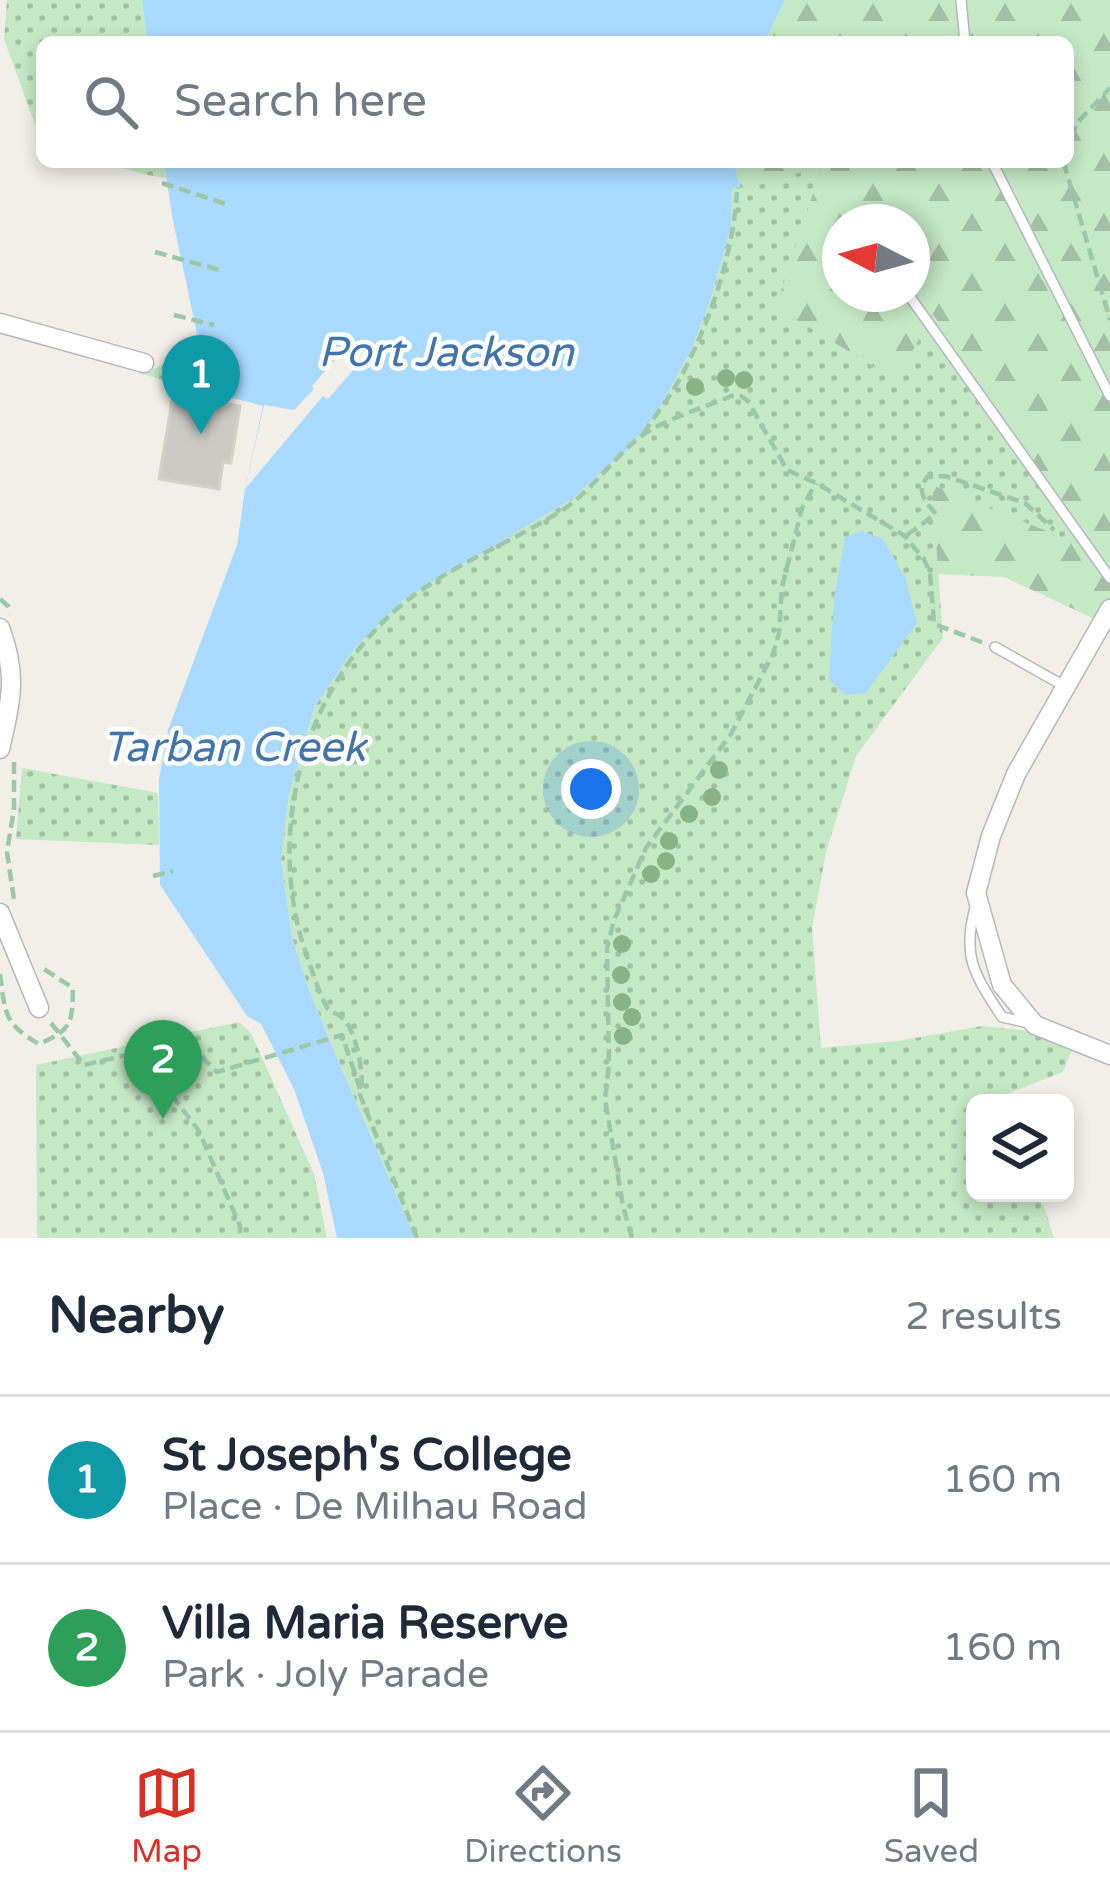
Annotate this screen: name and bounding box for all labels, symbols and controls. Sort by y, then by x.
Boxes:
search box [36,36,1074,168]
icon: search [78,69,144,135]
text: Search here [174,75,427,129]
north arrow [822,204,930,312]
water label: Port Jackson [318,327,575,378]
pin: 1 [162,335,240,434]
water label: Tarban Creek [102,722,369,773]
your location [561,759,621,819]
pin: 2 [124,1020,202,1119]
map controls [966,1094,1074,1202]
button: layers [966,1094,1074,1202]
text: Nearby [48,1285,225,1347]
text: 2 results [905,1293,1062,1340]
text: St Joseph's College [162,1429,572,1483]
text: 1 [75,1456,99,1503]
text: 160 m [943,1456,1062,1503]
text: Place · De Milhau Road [162,1483,588,1530]
text: Villa Maria Reserve [162,1597,568,1651]
text: 2 [75,1624,99,1671]
text: 160 m [943,1624,1062,1671]
text: Park · Joly Parade [162,1651,489,1698]
tab: Map [131,1760,202,1871]
tab: Directions [464,1760,622,1871]
tab: Saved [884,1760,979,1871]

